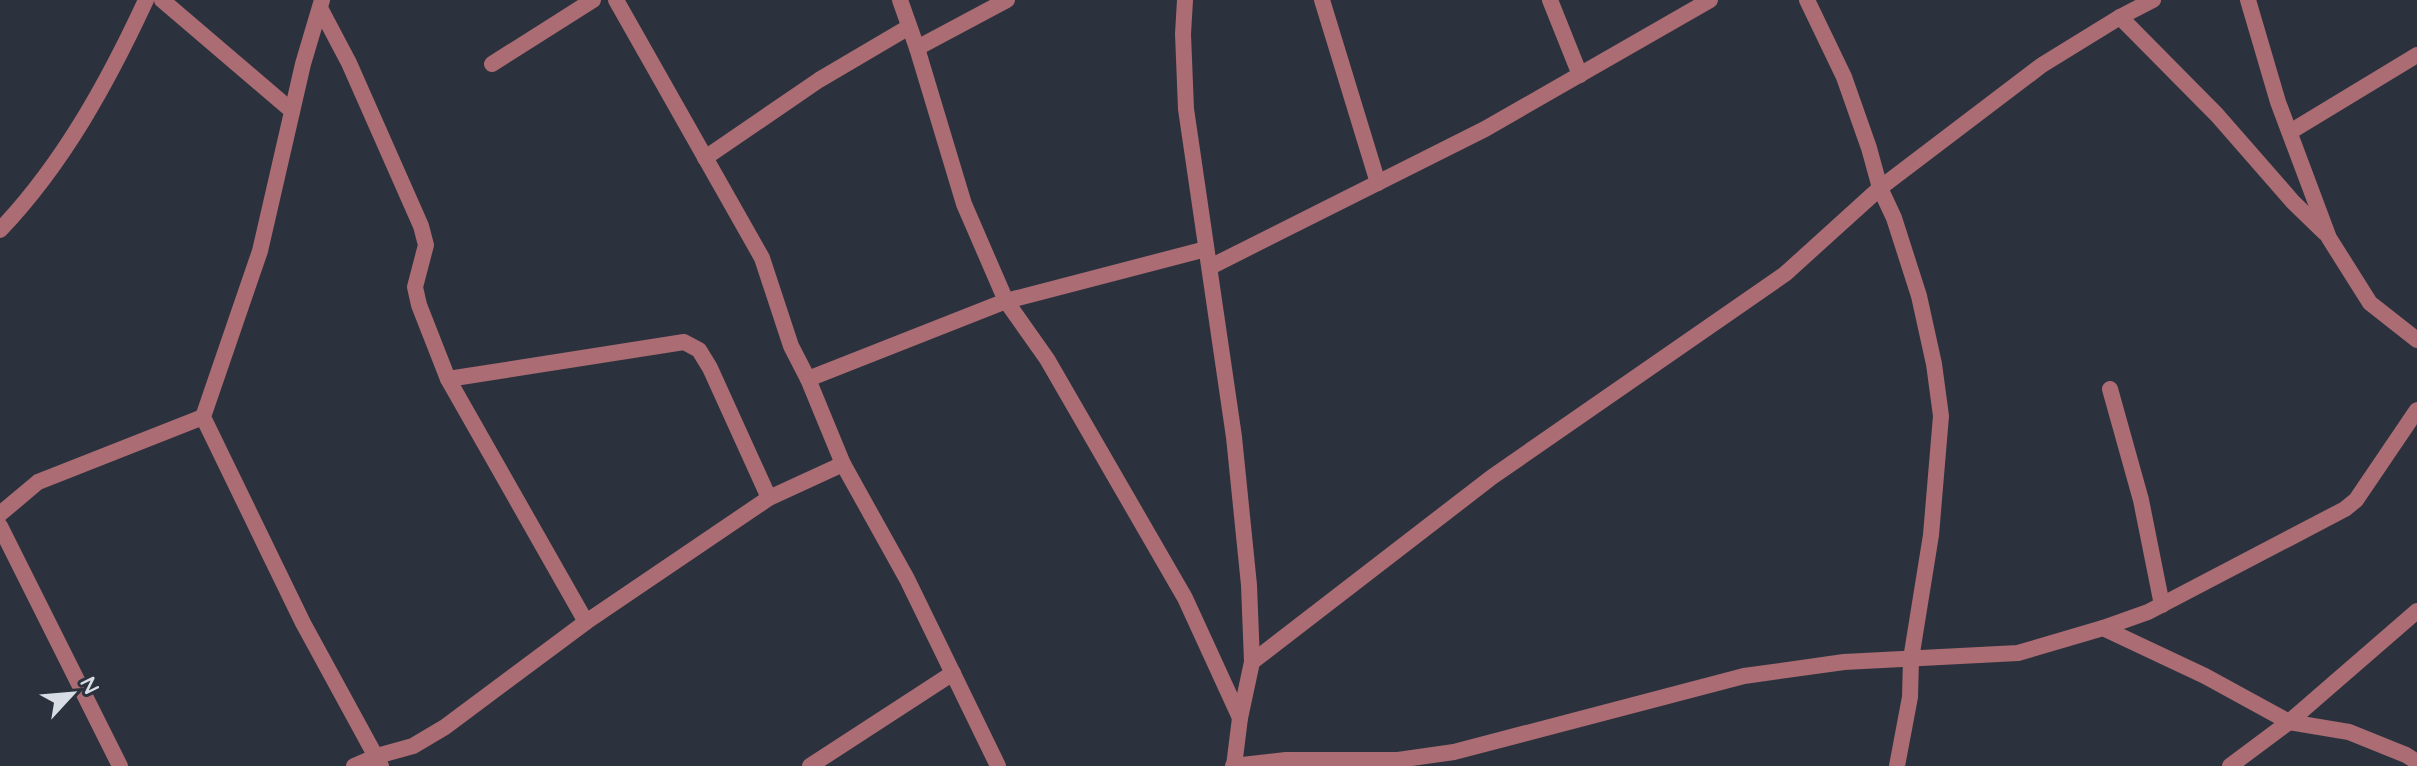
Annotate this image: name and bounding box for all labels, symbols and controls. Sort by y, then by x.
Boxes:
north arrow [32,654,112,734]
text: N [74,672,106,699]

